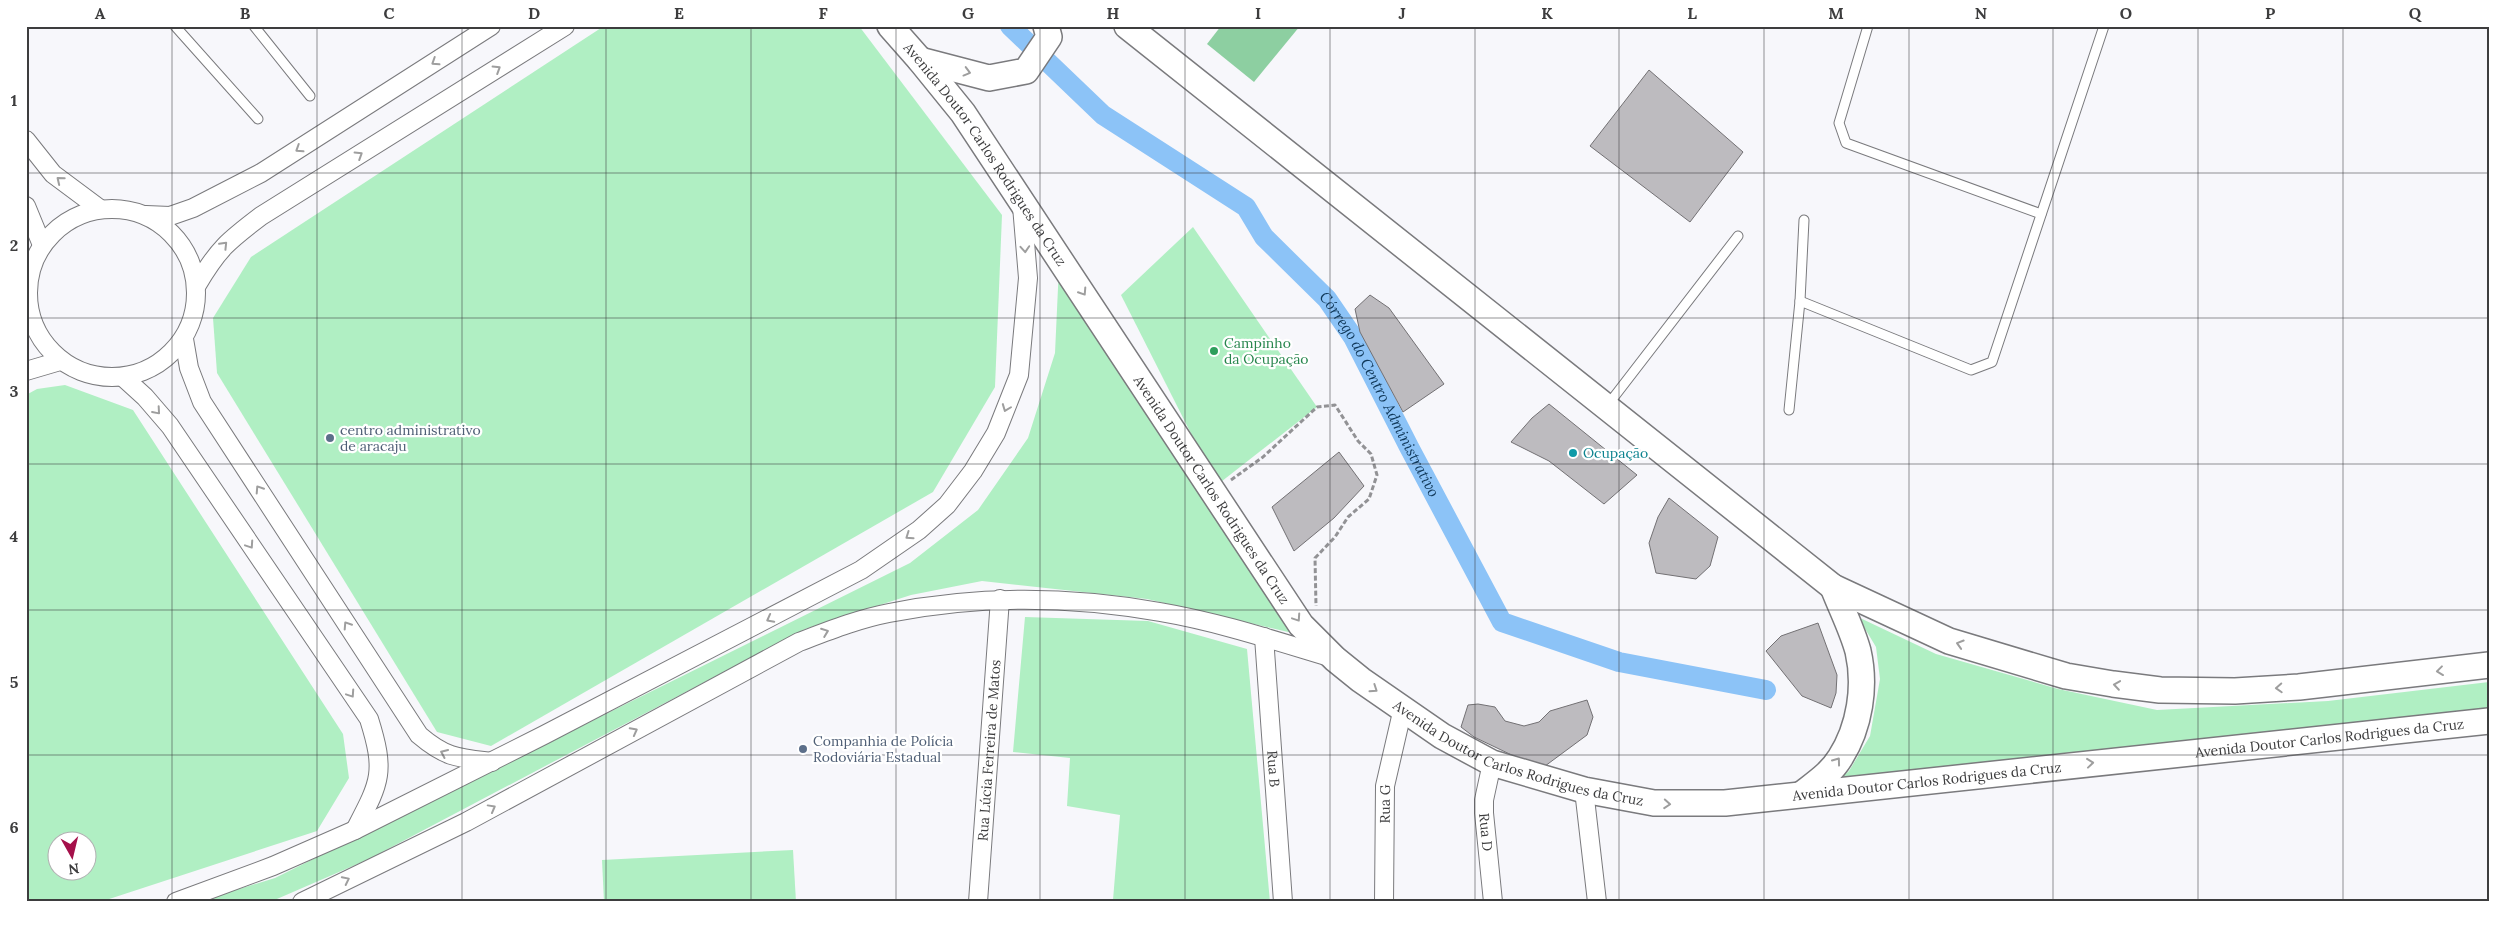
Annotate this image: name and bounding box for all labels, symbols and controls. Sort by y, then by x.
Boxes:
text: A [95,3,106,23]
text: B [240,3,251,23]
text: C [383,3,395,23]
text: D [528,3,540,23]
text: E [674,3,684,23]
text: F [818,3,828,23]
text: G [962,3,974,23]
text: H [1107,3,1120,23]
text: I [1255,3,1261,23]
text: J [1398,3,1406,23]
text: K [1541,3,1553,23]
text: L [1687,3,1697,23]
text: M [1828,3,1844,23]
text: N [1975,3,1987,23]
text: O [2120,3,2132,23]
text: P [2265,3,2275,23]
text: Q [2409,3,2422,23]
street label: Avenida Doutor Carlos Rodrigues da Cruz [899,38,1071,269]
one-way arrow [432,56,441,65]
one-way arrow [491,66,500,75]
one-way arrow [963,67,971,77]
text: 1 [11,90,17,110]
one-way arrow [295,143,304,153]
one-way arrow [353,152,362,162]
one-way arrow [57,178,66,186]
text: 2 [10,235,18,255]
one-way arrow [218,242,227,251]
one-way arrow [1020,245,1031,253]
one-way arrow [1076,287,1086,296]
water label: Córrego do Centro Administrativo [1316,287,1444,500]
place label: Campinho da Ocupação [1224,334,1309,368]
marker: Campinho da Ocupação [1208,345,1220,357]
street label: Avenida Doutor Carlos Rodrigues da Cruz [1129,371,1294,607]
text: 3 [10,381,19,401]
one-way arrow [1002,404,1012,412]
one-way arrow [152,406,161,415]
place label: centro administrativo de aracaju [340,421,481,455]
marker: centro administrativo de aracaju [324,432,336,444]
place label: Ocupação [1583,444,1648,462]
marker: Ocupação [1567,447,1579,459]
one-way arrow [255,485,265,494]
text: 4 [10,526,19,546]
one-way arrow [906,530,915,539]
one-way arrow [244,539,253,548]
one-way arrow [766,613,775,623]
one-way arrow [1290,613,1300,622]
one-way arrow [344,621,354,630]
one-way arrow [820,628,829,638]
one-way arrow [1956,640,1964,650]
street label: Rua Lúcia Ferreira de Matos [973,659,1005,842]
one-way arrow [2436,665,2444,676]
text: 5 [10,672,19,692]
one-way arrow [2112,680,2120,691]
one-way arrow [1369,682,1378,692]
one-way arrow [2274,683,2282,694]
one-way arrow [345,688,354,697]
street label: Avenida Doutor Carlos Rodrigues da Cruz [1389,695,1645,810]
street label: Avenida Doutor Carlos Rodrigues da Cruz [2193,715,2465,762]
one-way arrow [629,727,638,737]
place label: Companhia de Polícia Rodoviária Estadual [813,732,953,766]
marker: Companhia de Polícia Rodoviária Estadual [797,743,809,755]
one-way arrow [440,749,449,760]
street label: Rua B [1263,750,1284,788]
one-way arrow [1831,757,1840,767]
street label: Avenida Doutor Carlos Rodrigues da Cruz [1791,758,2062,805]
one-way arrow [2086,758,2094,769]
street label: Rua G [1376,784,1394,823]
one-way arrow [1663,799,1671,810]
one-way arrow [486,804,495,814]
street label: Rua D [1475,812,1497,852]
text: 6 [9,817,19,837]
north arrow [48,830,98,880]
text: N [67,859,80,879]
one-way arrow [341,876,350,887]

